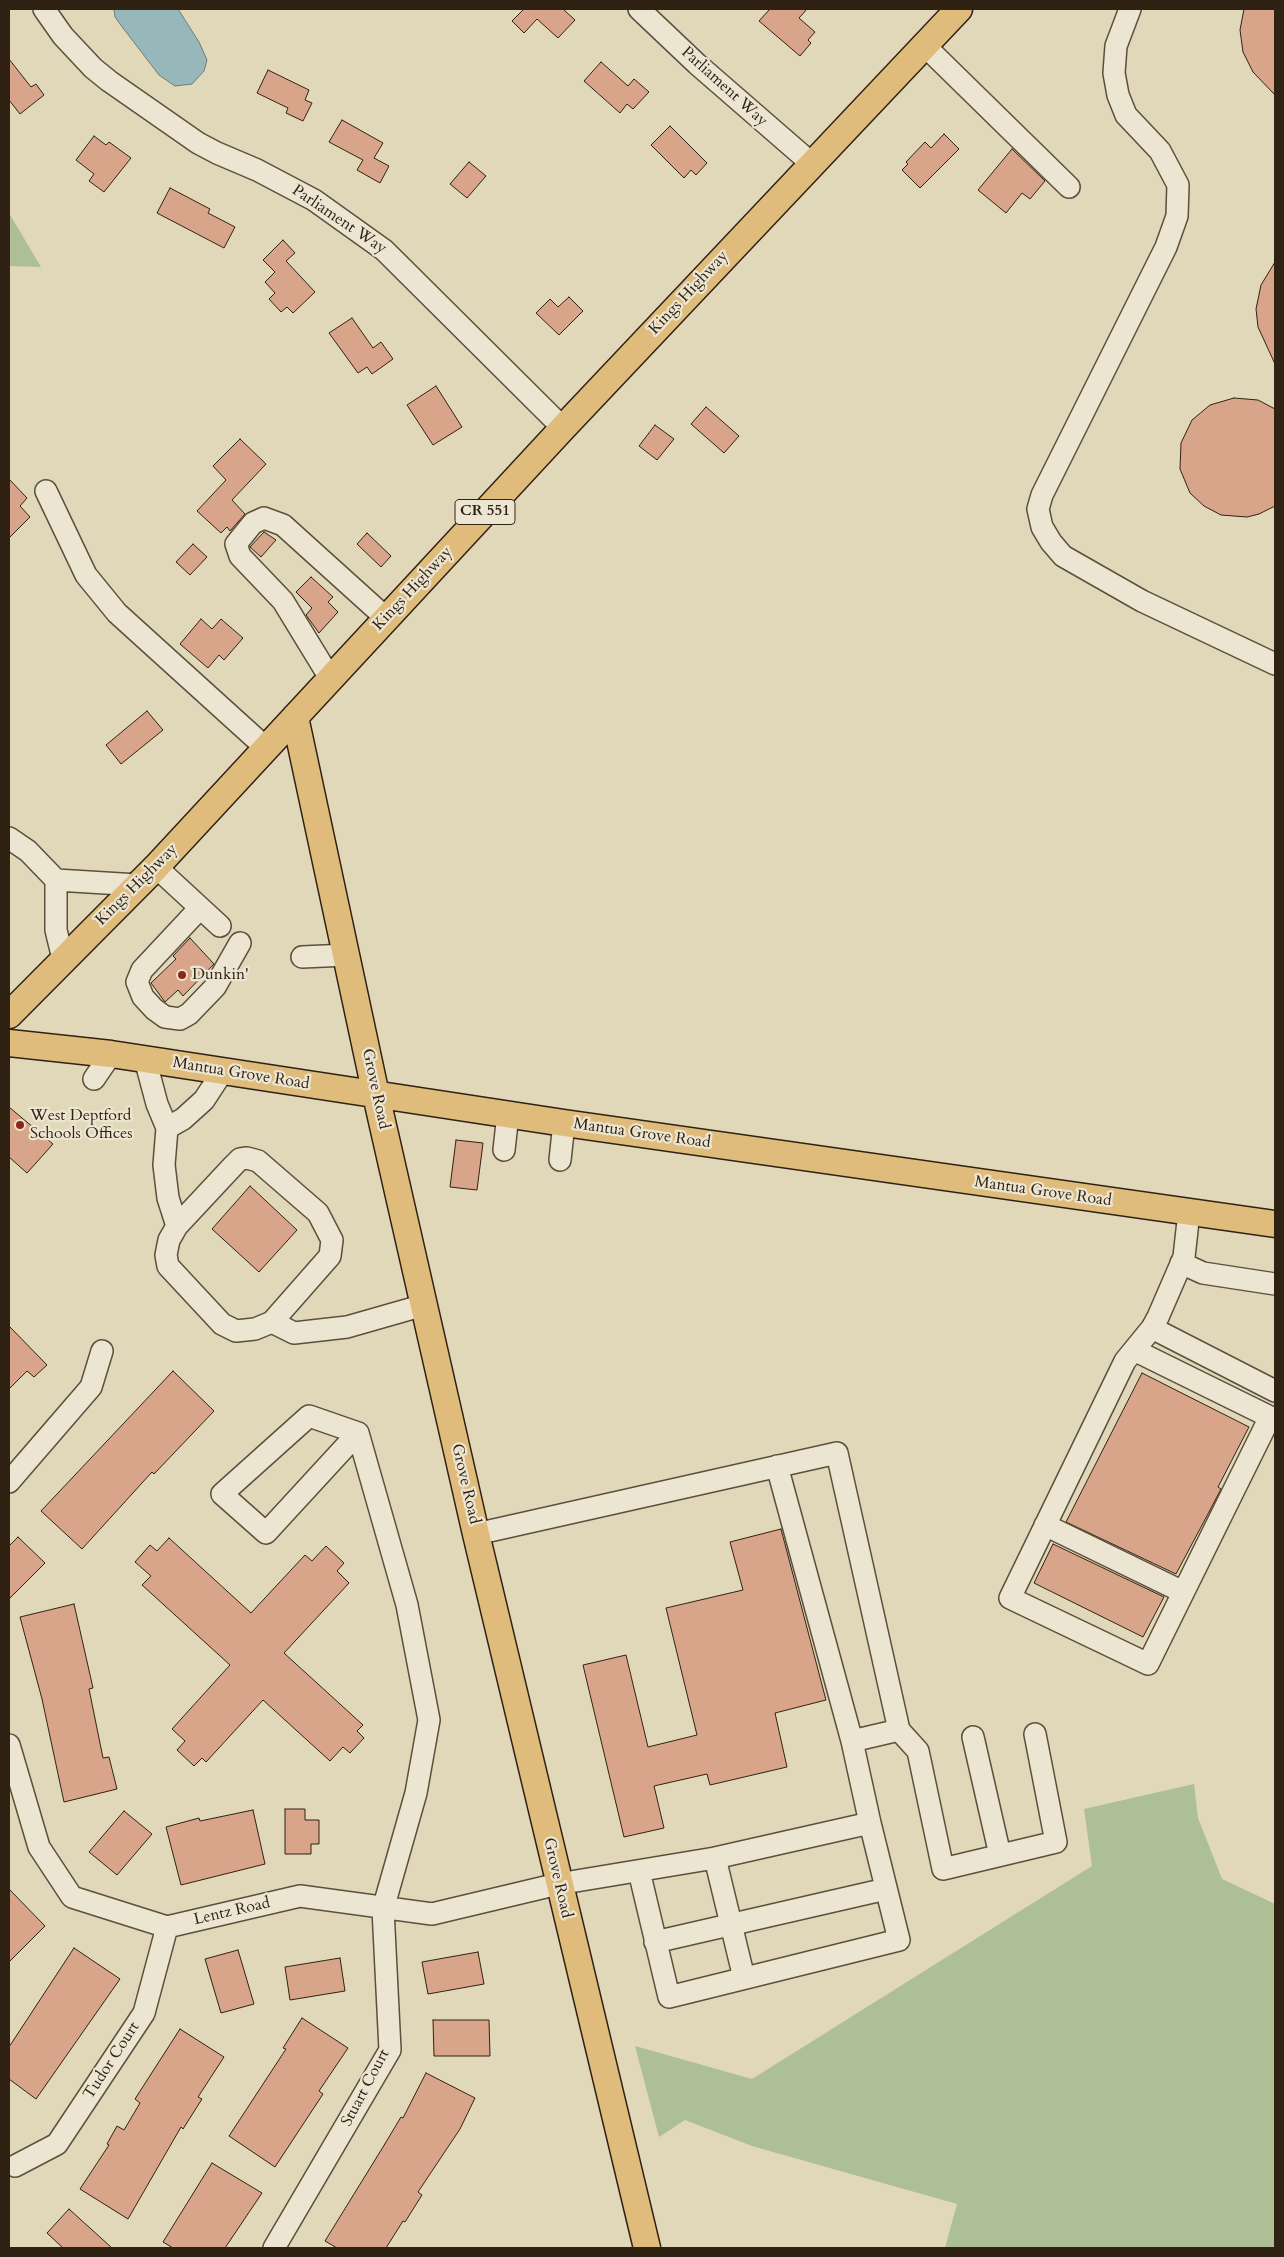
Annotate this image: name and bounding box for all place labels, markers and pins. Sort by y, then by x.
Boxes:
place label: Dunkin' [192,965,249,985]
marker: Dunkin' [176,969,188,981]
place label: West Deptford Schools Offices [30,1106,133,1144]
marker: West Deptford Schools Offices [14,1119,26,1131]

